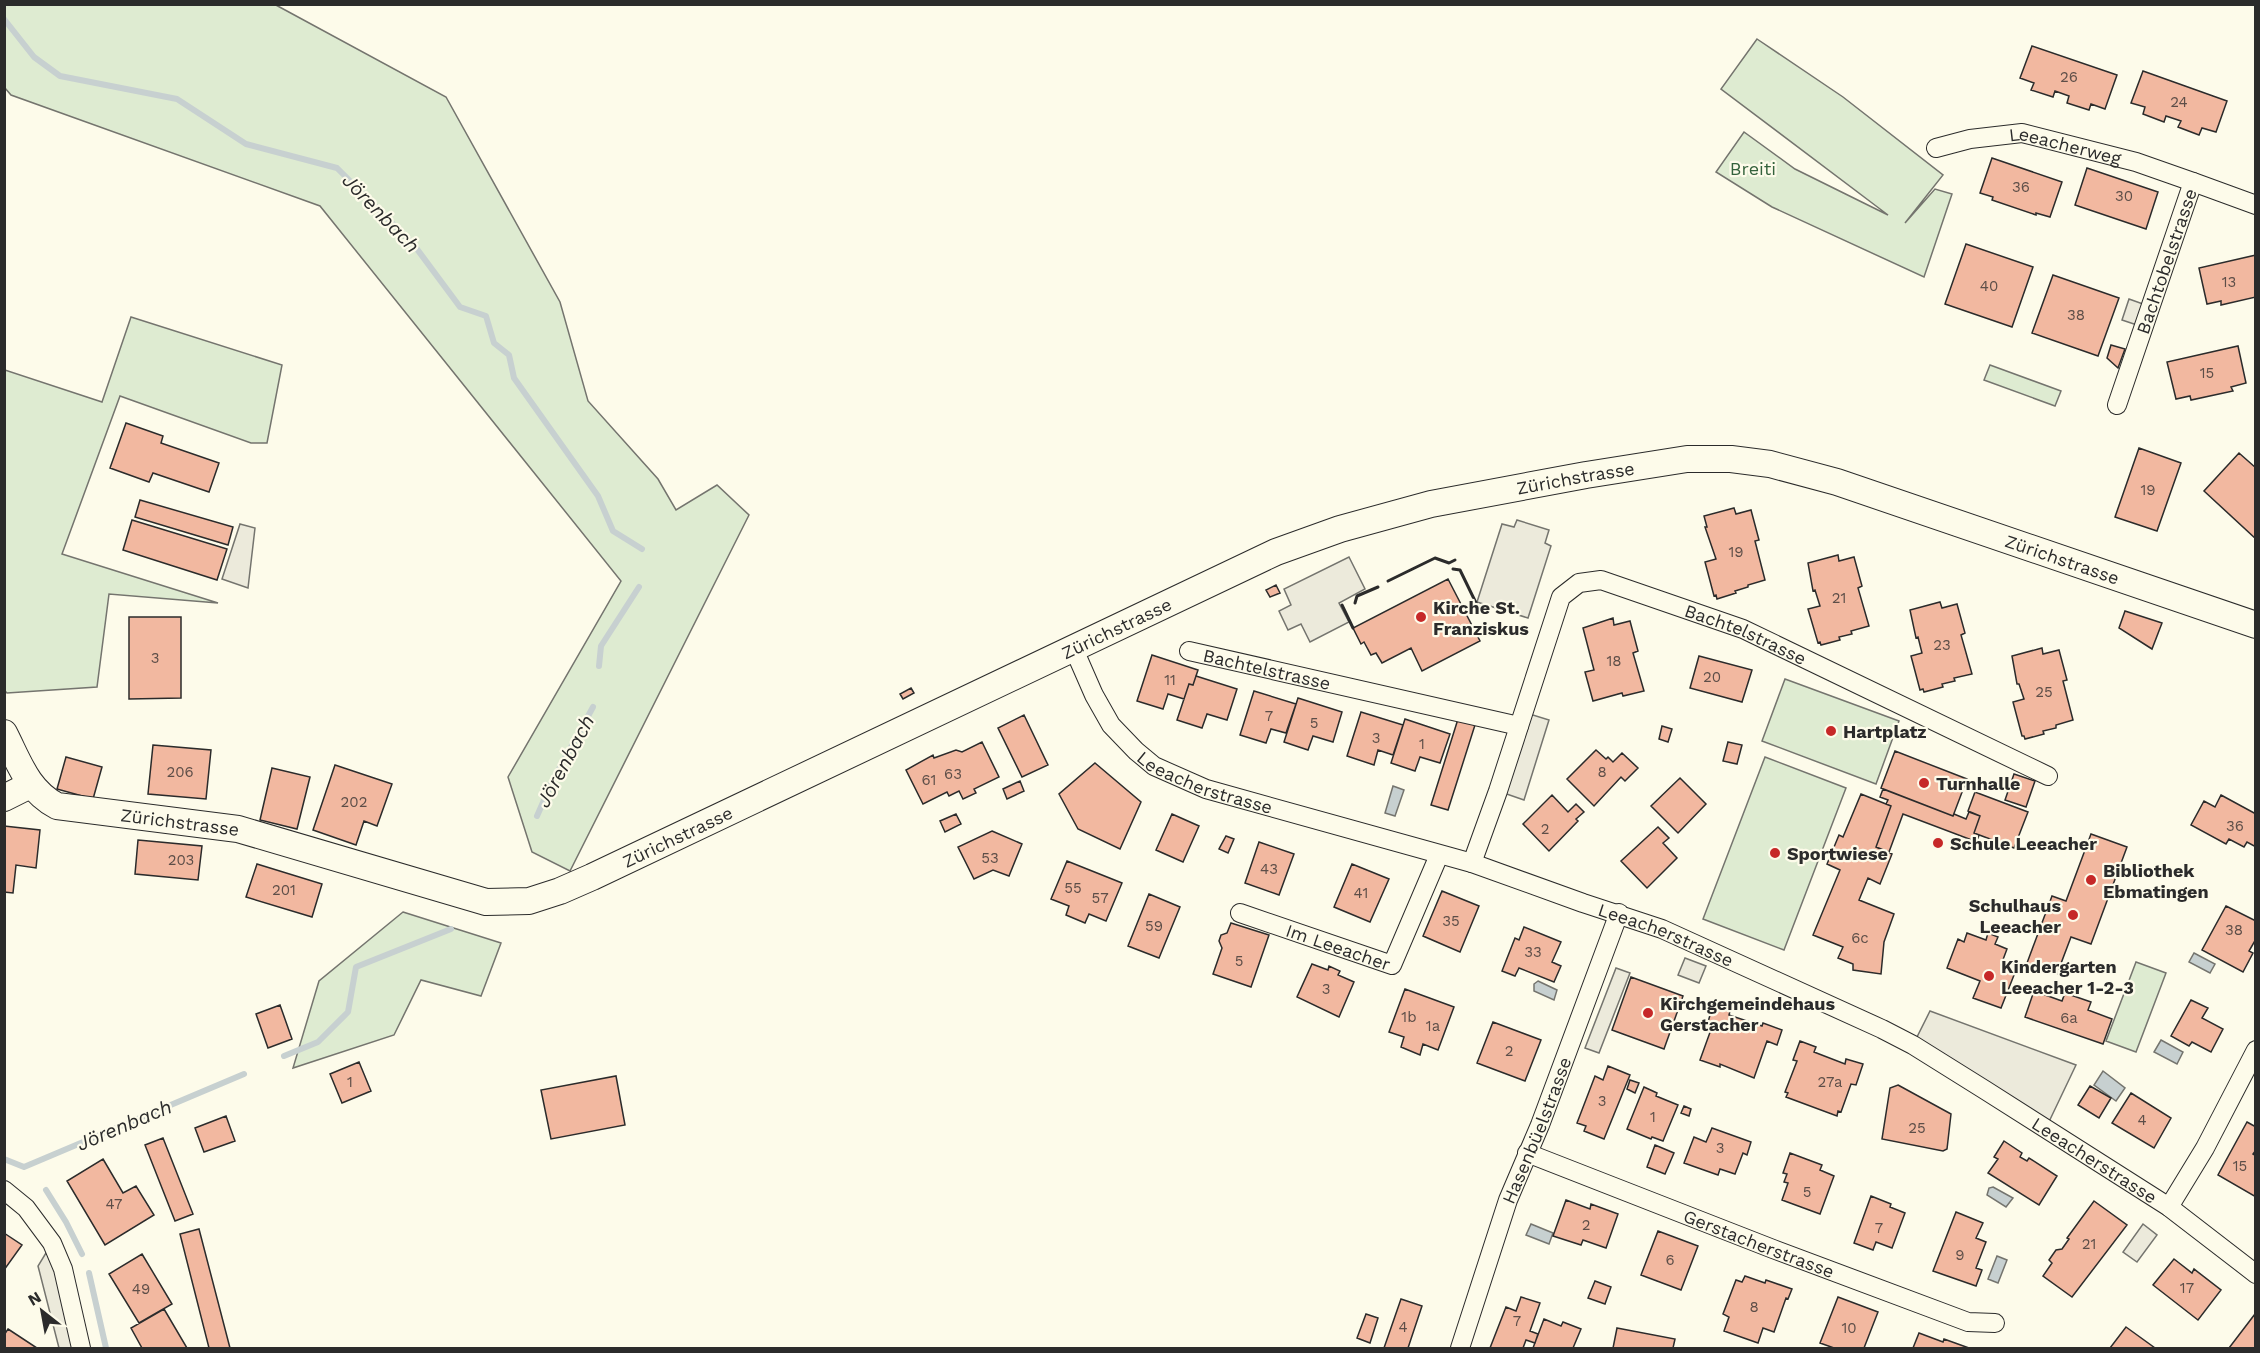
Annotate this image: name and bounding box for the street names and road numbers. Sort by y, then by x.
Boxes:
street label: Leeacherweg [2008,122,2124,168]
street label: Bachtobelstrasse [2132,186,2201,337]
street label: Zürichstrasse [1515,457,1636,498]
street label: Zürichstrasse [2003,530,2122,588]
street label: Zürichstrasse [1058,593,1175,663]
street label: Bachtelstrasse [1682,599,1810,669]
street label: Bachtelstrasse [1201,644,1333,693]
street label: Leeacherstrasse [1133,746,1275,818]
street label: Zürichstrasse [619,801,736,872]
street label: Zürichstrasse [120,804,241,840]
street label: Leeacherstrasse [1596,898,1737,971]
street label: Im Leeacher [1283,919,1393,974]
street label: Hasenbüelstrasse [1497,1054,1575,1207]
street label: Leeacherstrasse [2028,1112,2161,1207]
street label: Gerstacherstrasse [1681,1205,1837,1282]

